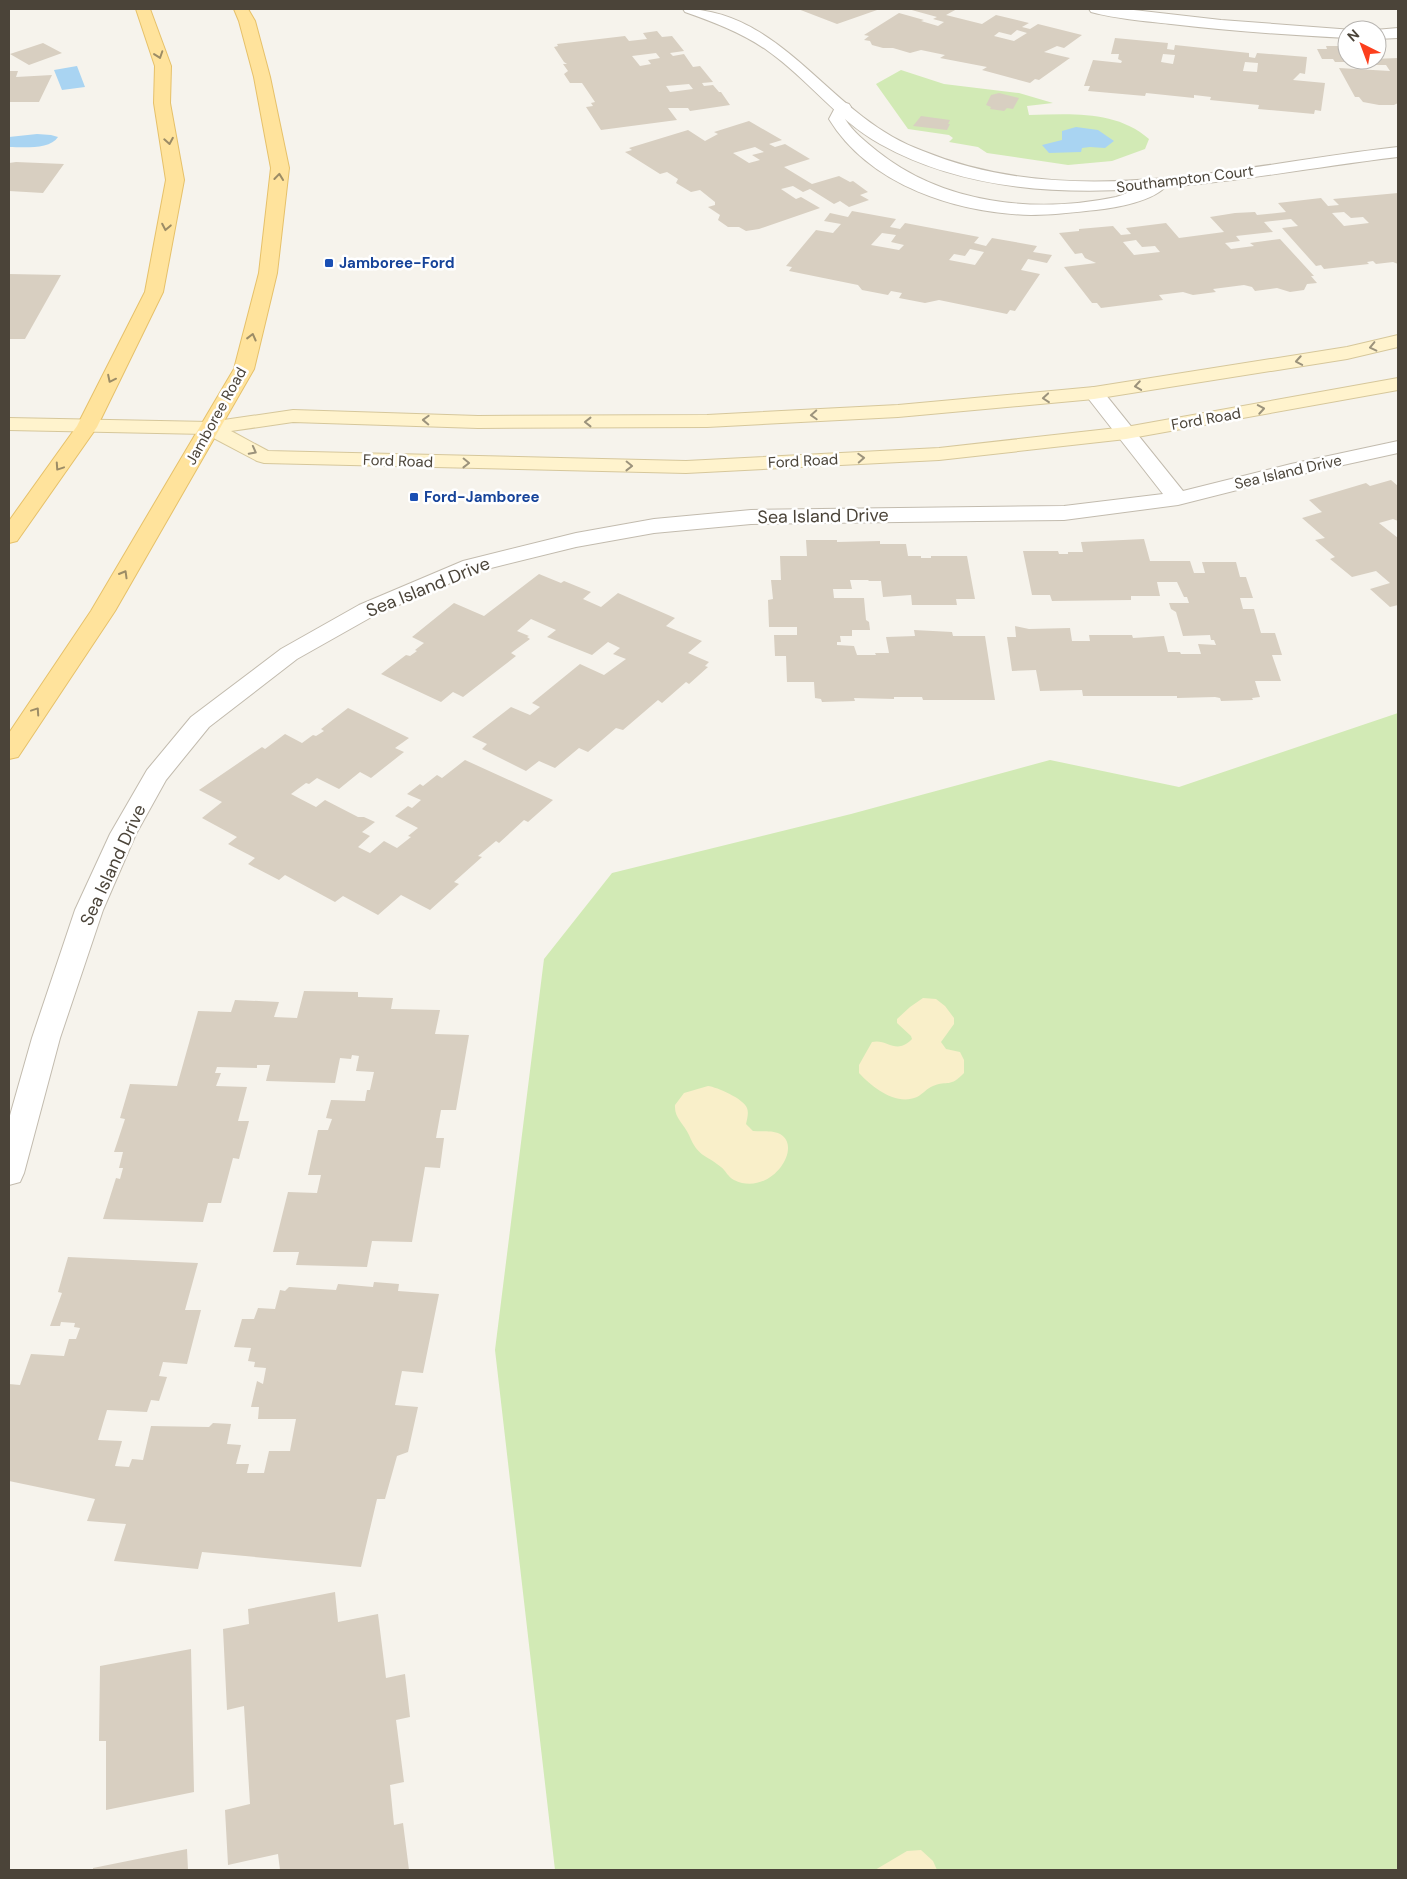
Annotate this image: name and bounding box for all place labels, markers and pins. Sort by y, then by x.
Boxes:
place label: Jamboree-Ford [339,253,455,273]
marker: Jamboree-Ford [323,257,335,269]
place label: Ford-Jamboree [424,487,540,507]
marker: Ford-Jamboree [408,491,420,503]

